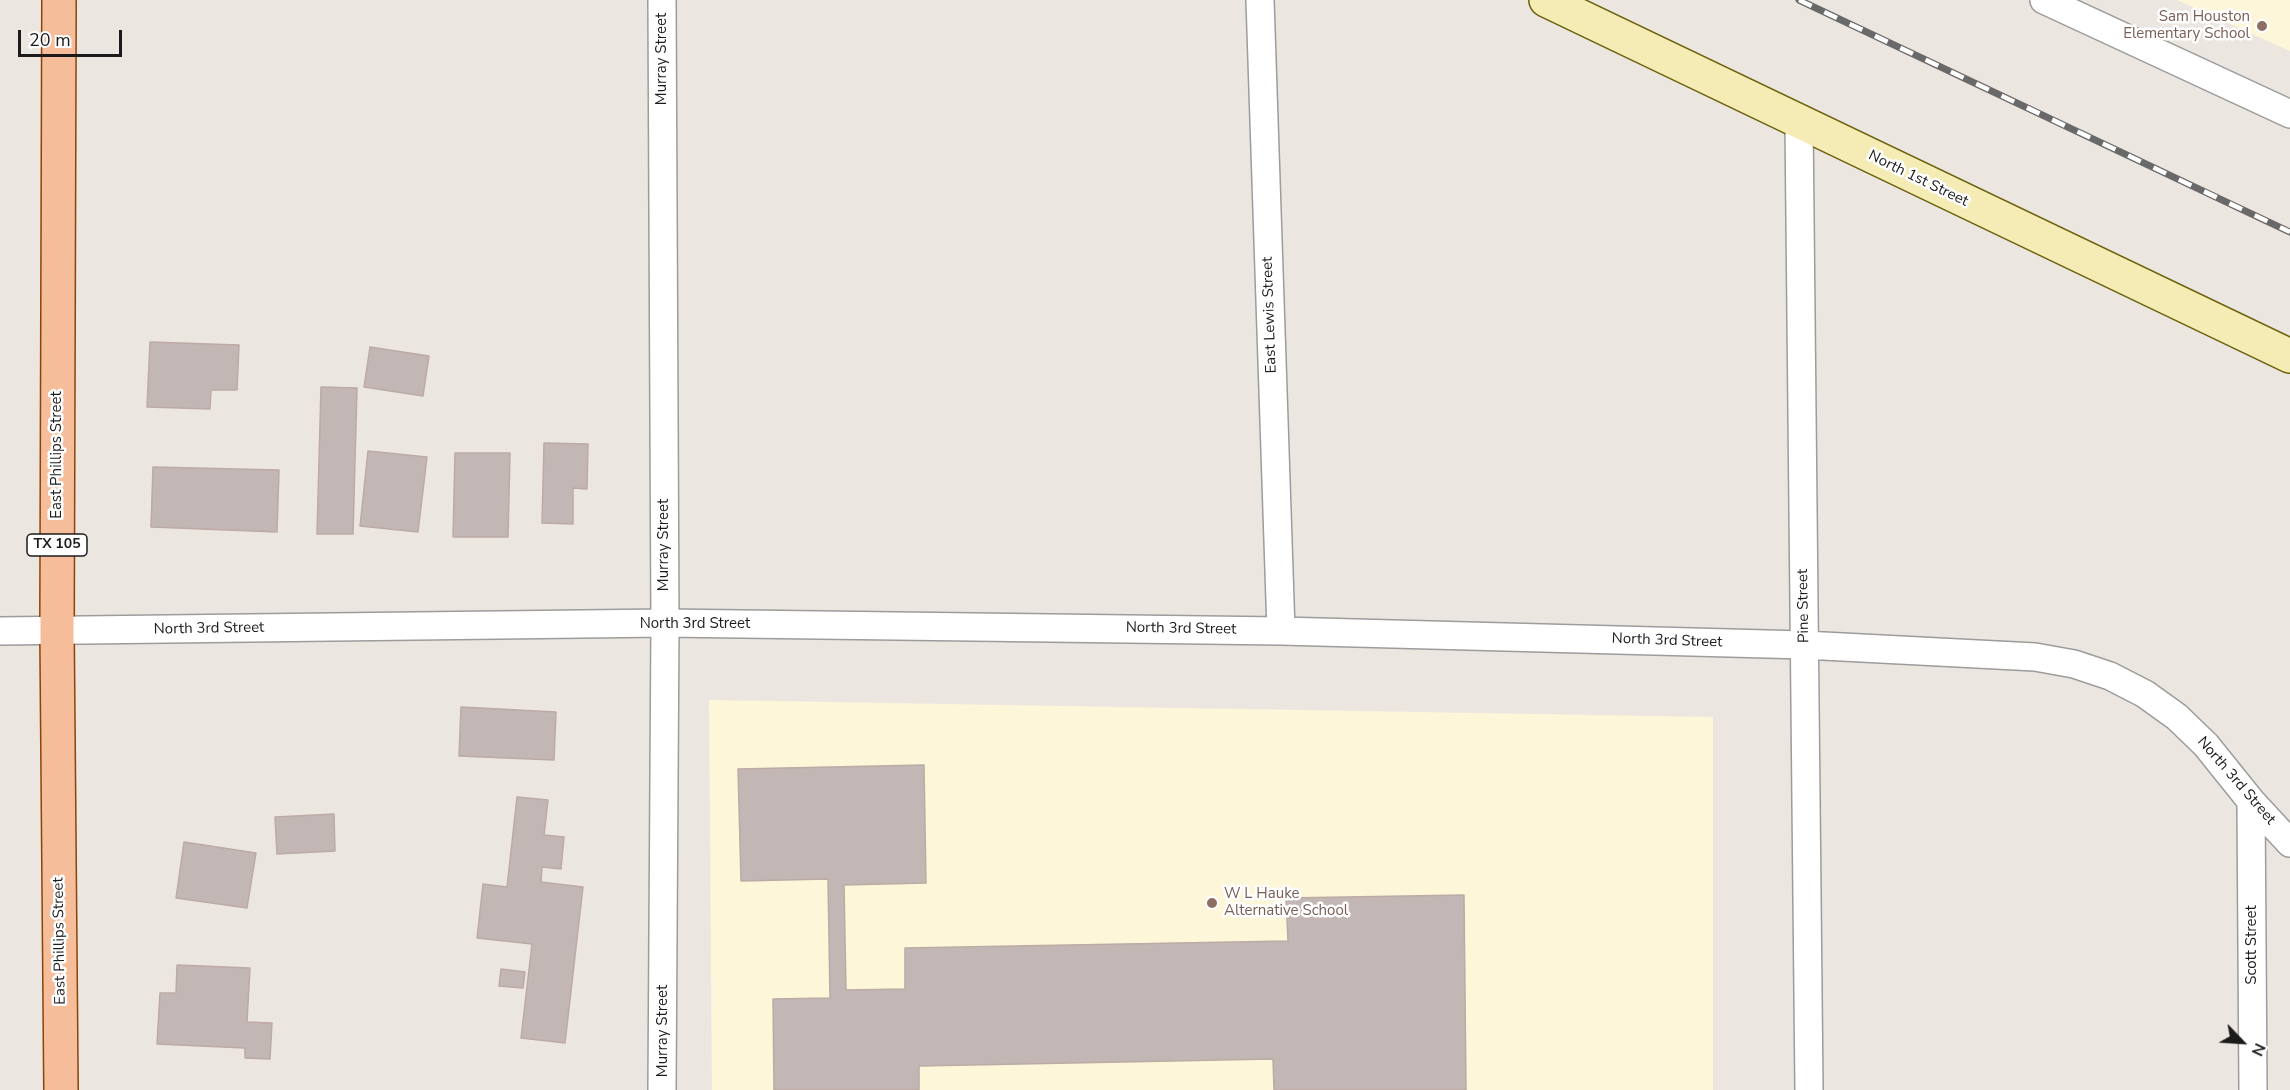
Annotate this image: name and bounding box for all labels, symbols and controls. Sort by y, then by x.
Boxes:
place label: Sam Houston Elementary School [2123,8,2250,43]
street label: Murray Street [653,13,671,105]
scale bar [21,18,124,56]
marker: Sam Houston Elementary School [2255,19,2269,33]
text: 20 m [29,28,71,52]
street label: North 1st Street [1865,147,1971,211]
street label: East Lewis Street [1259,256,1281,374]
street label: East Phillips Street [48,391,66,519]
street label: Murray Street [655,499,673,591]
road number: TX 105 [27,534,87,556]
street label: Pine Street [1794,569,1814,643]
street label: North 3rd Street [640,615,750,633]
street label: North 3rd Street [154,619,264,639]
street label: North 3rd Street [1126,619,1236,639]
street label: North 3rd Street [1611,630,1723,652]
street label: North 3rd Street [2193,733,2279,829]
street label: East Phillips Street [50,877,70,1005]
place label: W L Hauke Alternative School [1224,885,1348,920]
marker: W L Hauke Alternative School [1205,896,1219,910]
street label: Scott Street [2243,905,2261,985]
street label: Murray Street [654,985,672,1077]
north arrow [2212,1012,2272,1072]
text: N [2246,1040,2271,1060]

